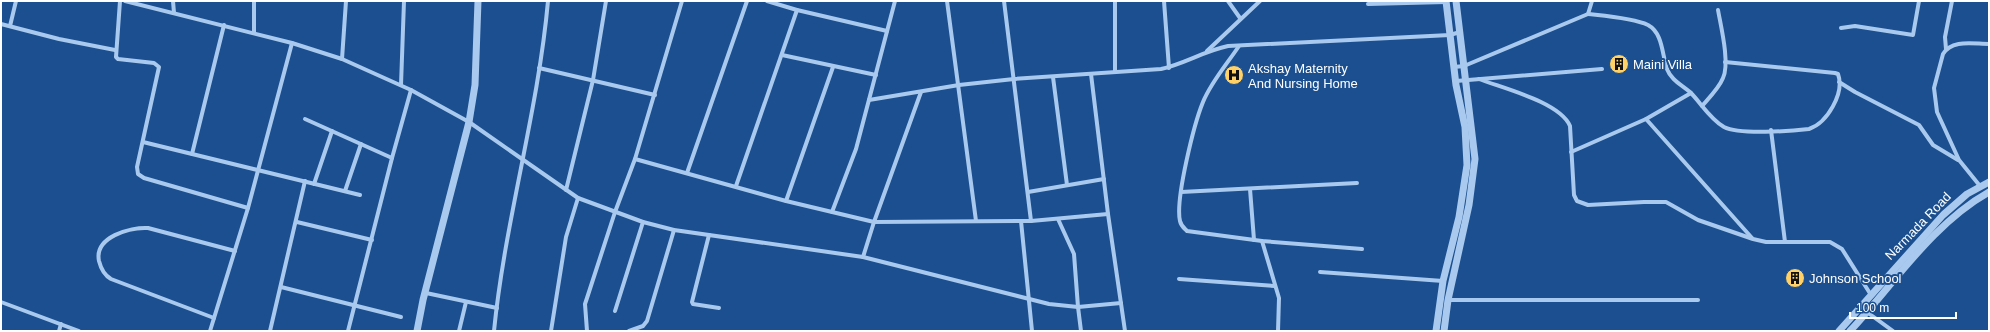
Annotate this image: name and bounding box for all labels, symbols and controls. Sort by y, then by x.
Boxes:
building icon: Maini Villa [1608,53,1630,75]
place label: Maini Villa [1633,57,1693,72]
place label: Akshay Maternity And Nursing Home [1248,61,1358,91]
hospital icon: Akshay Maternity And Nursing Home [1223,64,1245,86]
street label: Narmada Road [1882,189,1954,263]
building icon: Johnson School [1784,267,1806,289]
place label: Johnson School [1809,271,1902,286]
scale bar [1850,294,1956,320]
text: 100 m [1856,301,1889,315]

